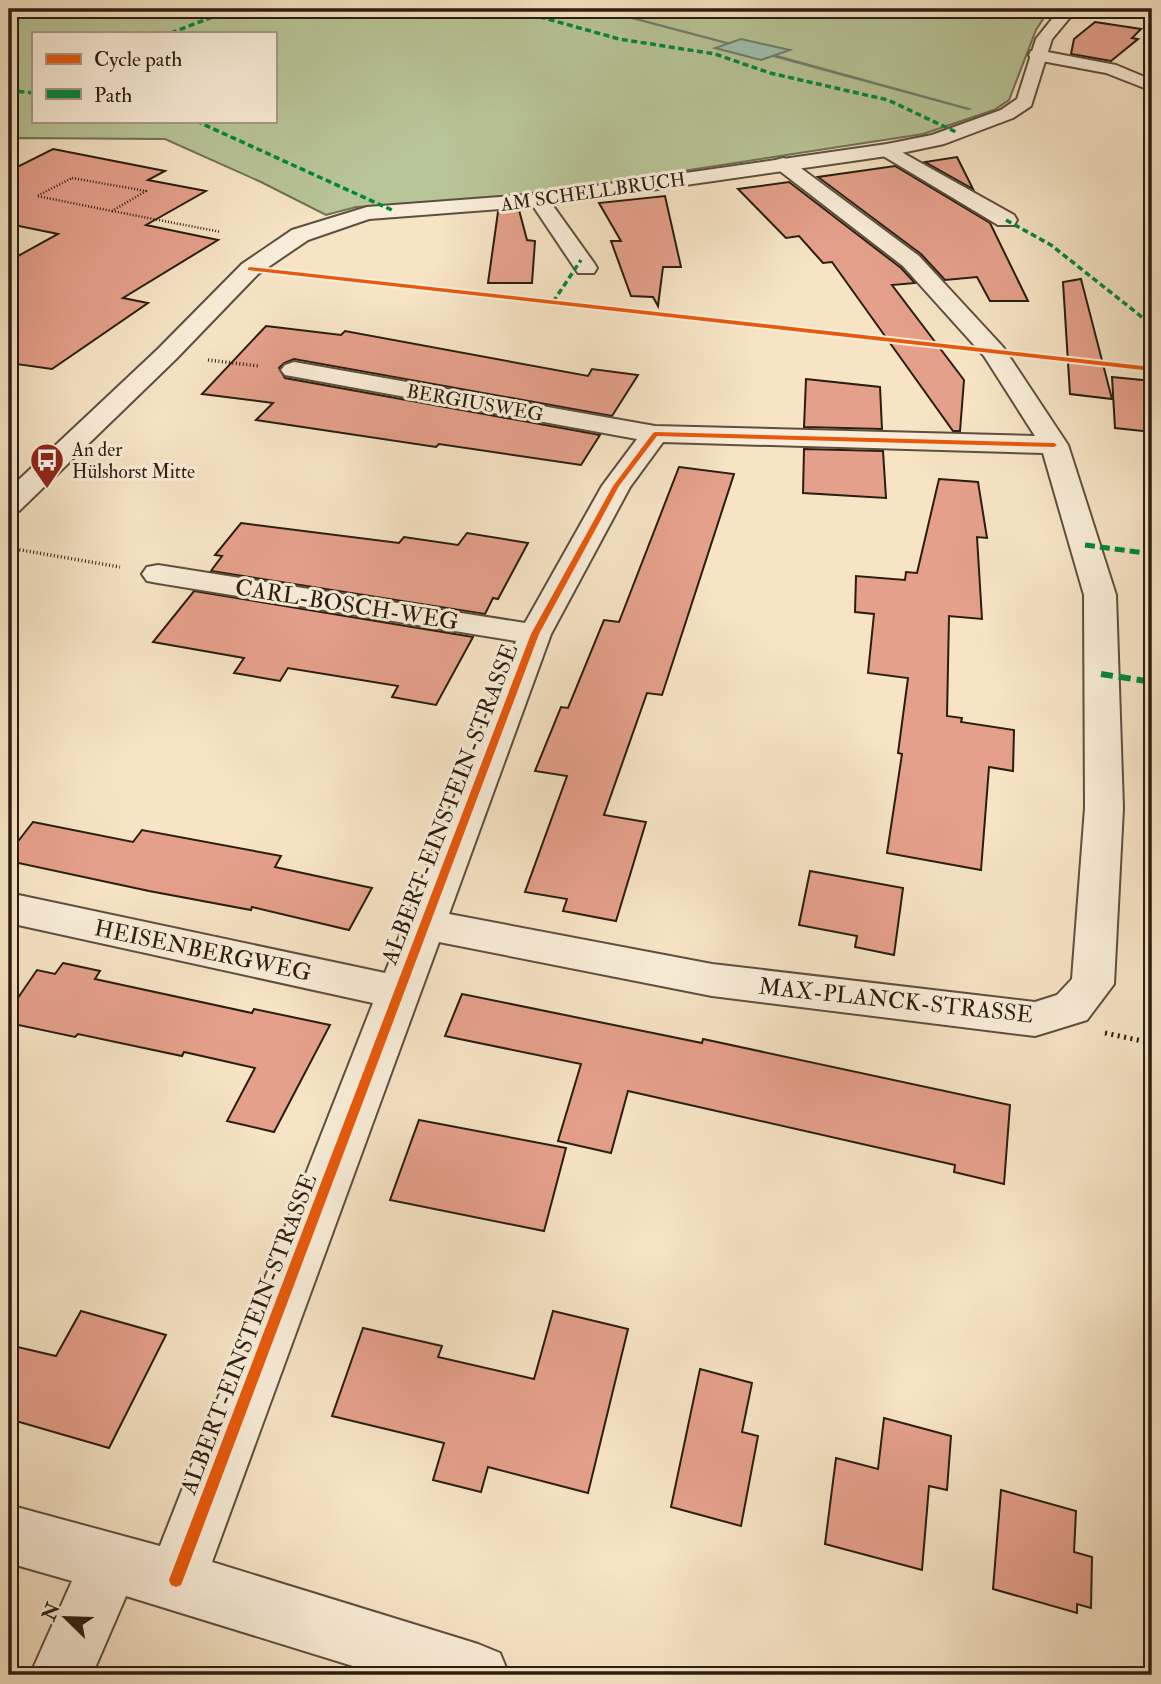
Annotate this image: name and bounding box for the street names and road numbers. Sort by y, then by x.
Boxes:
street label: AM SCHELLBRUCH [498,167,687,217]
street label: BERGIUSWEG [405,379,545,427]
street label: CARL-BOSCH-WEG [233,573,461,636]
street label: ALBERT-EINSTEIN-STRASSE [374,640,524,970]
street label: HEISENBERGWEG [92,913,314,988]
street label: MAX-PLANCK-STRASSE [757,972,1035,1029]
street label: ALBERT-EINSTEIN-STRASSE [173,1170,323,1500]

